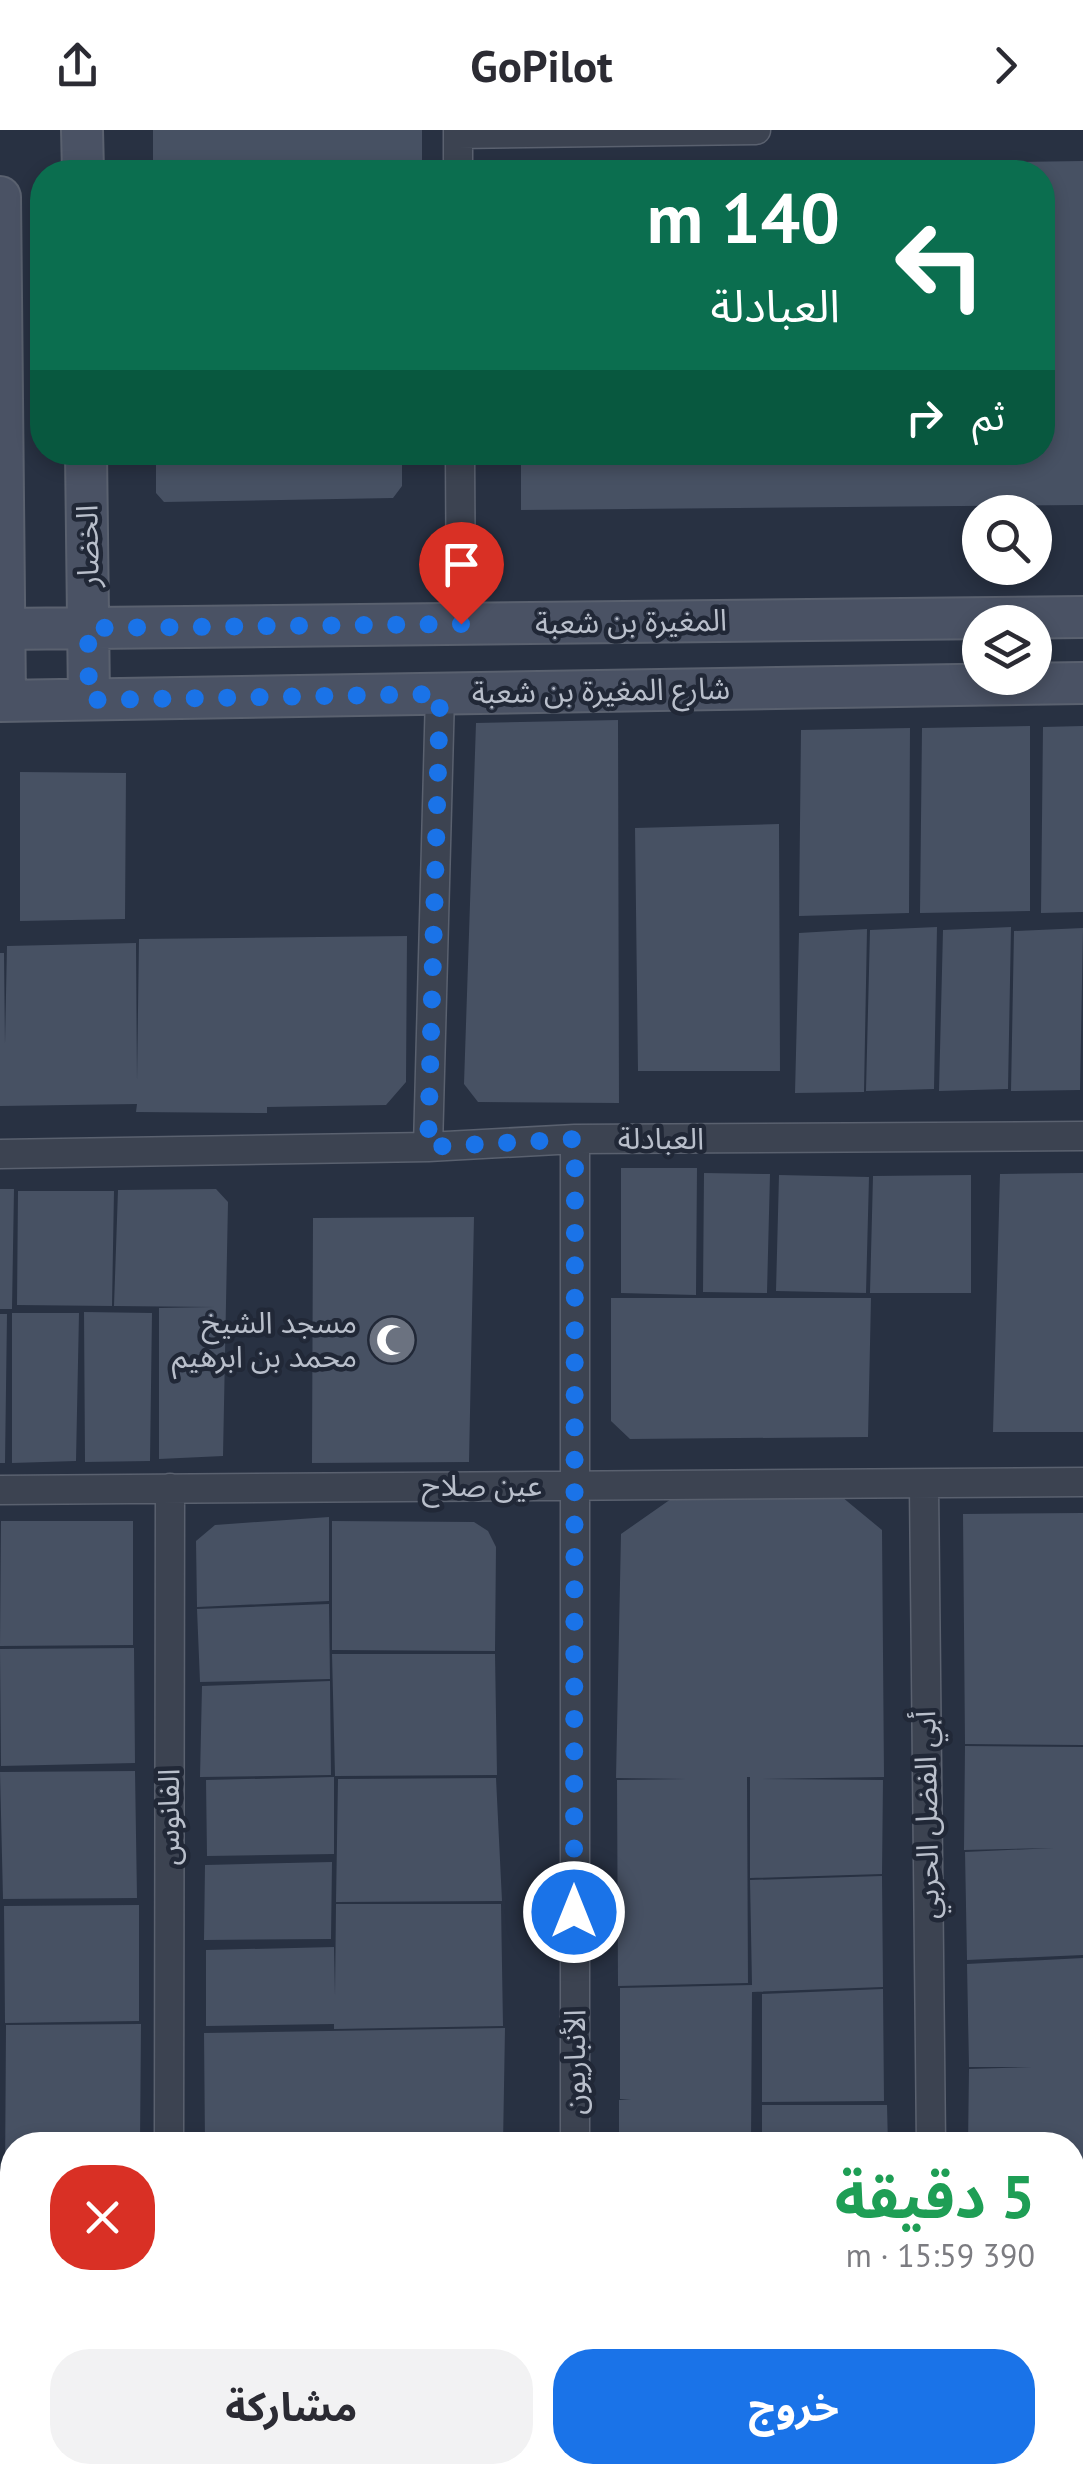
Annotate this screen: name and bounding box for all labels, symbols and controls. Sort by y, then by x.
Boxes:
text: GoPilot [470,36,613,94]
icon: share [50,38,105,93]
icon: forward [978,38,1033,93]
text: 140 m [647,172,840,262]
icon: left [875,200,1005,330]
text: العبادلة [711,276,840,334]
icon: right [897,390,952,445]
text: ثم [972,391,1005,440]
map controls [962,495,1052,695]
button: search [962,495,1052,585]
street label: الخضار [66,505,107,588]
pin [419,522,504,625]
icon: arrive [434,537,489,592]
street label: المغيرة بن شعبة [535,599,727,642]
button: layers [962,605,1052,695]
street label: شارع المغيرة بن شعبة [471,668,731,715]
street label: العبادلة [618,1118,704,1157]
place label: مسجد الشيخ محمد بن ابرهيم [172,1302,357,1380]
mosque icon: مسجد الشيخ محمد بن ابرهيم [366,1314,418,1366]
street label: عين صلاح [422,1465,542,1508]
street label: أبي الفضل الحربي [904,1710,952,1920]
street label: الفانوس [148,1768,187,1866]
position arrow [522,1860,626,1964]
street label: الأنباريون [554,2009,593,2115]
text: 5 دقيقة [835,2157,1035,2235]
button: close [50,2165,155,2270]
text: 390 m · 15:59 [846,2234,1035,2276]
button: مشاركة [50,2349,533,2464]
button: خروج [553,2349,1035,2464]

